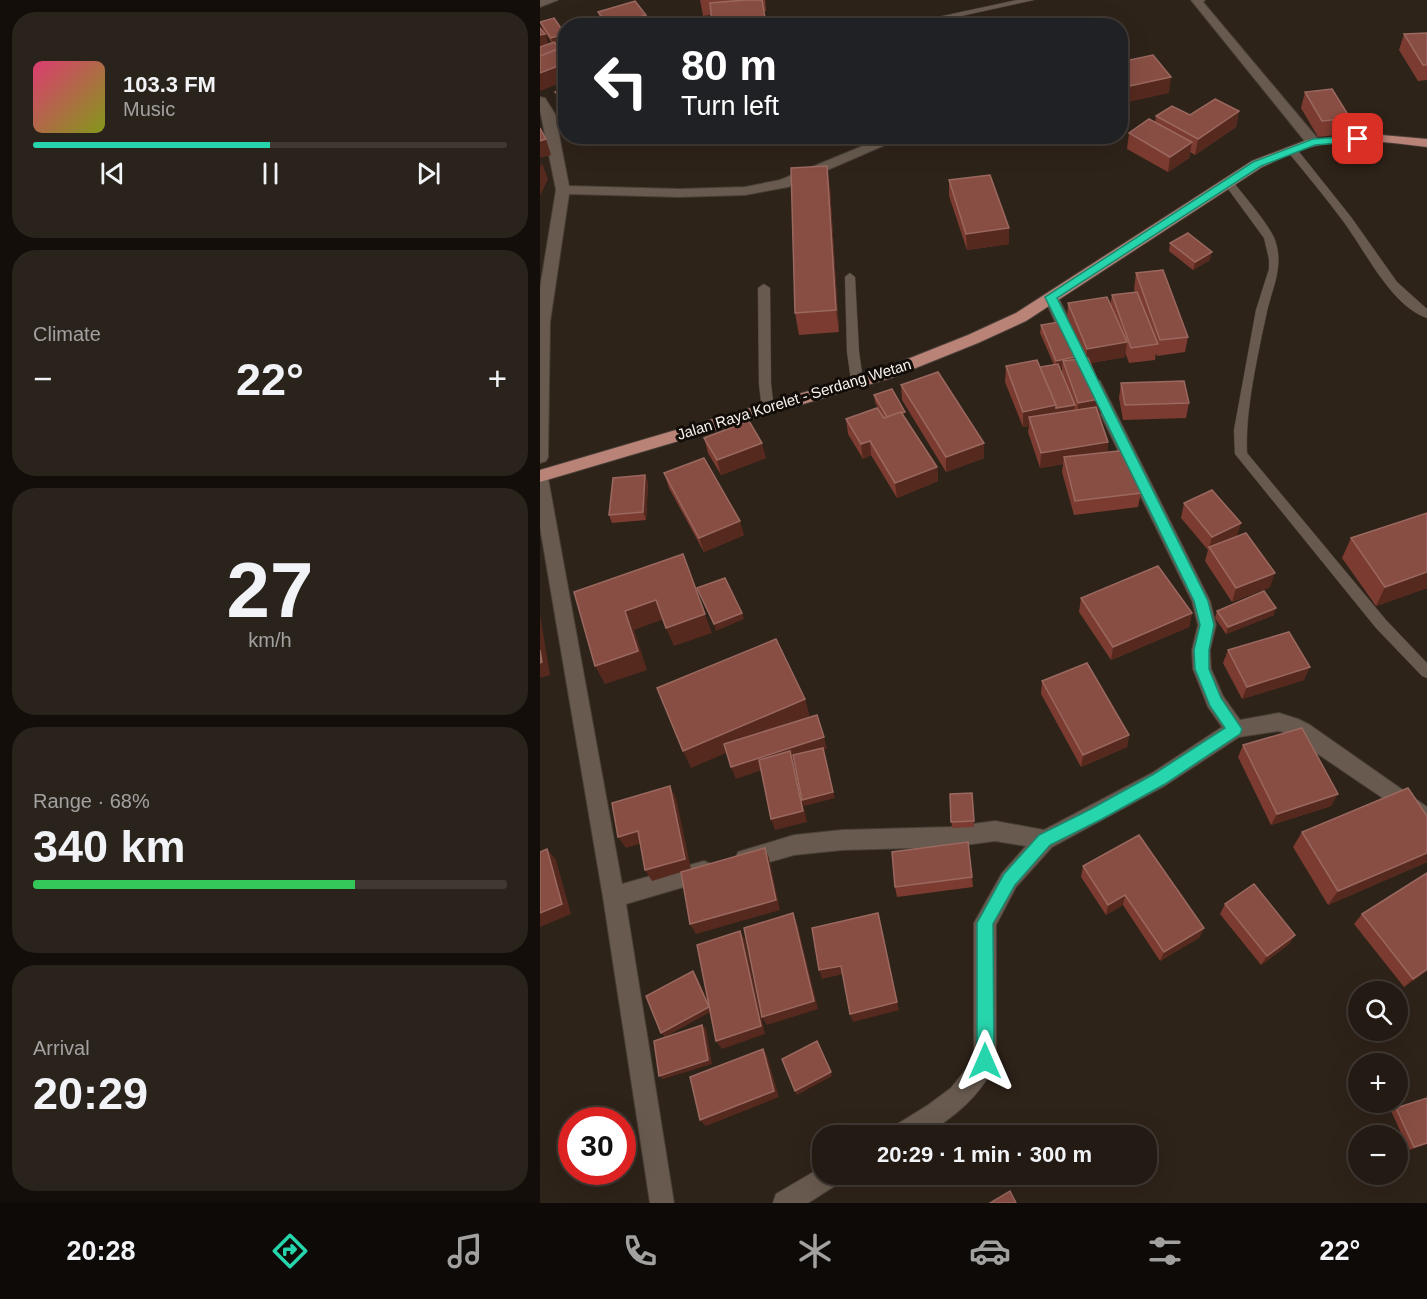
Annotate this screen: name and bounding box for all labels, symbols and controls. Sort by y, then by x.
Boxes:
icon: left [582,42,660,120]
text: 80 m [681,42,777,89]
text: 103.3 FM [123,72,216,97]
text: Turn left [681,91,779,121]
text: Music [123,98,175,120]
pin [1332,113,1383,164]
icon: arrive [1341,122,1374,155]
icon: previous [96,157,129,190]
icon: pause [254,157,287,190]
icon: next [412,157,445,190]
text: Climate [33,323,101,345]
text: 22° [236,354,304,405]
street label: Jalan Raya Korelet - Serdang Wetan [675,355,913,443]
text: − [33,360,52,397]
text: + [488,360,507,397]
text: 27 [227,546,313,634]
text: km/h [248,629,292,651]
text: Range · 68% [33,790,150,812]
text: 340 km [33,821,186,872]
map controls [1348,981,1408,1185]
button: search [1348,981,1408,1041]
position arrow [953,1029,1017,1093]
text: Arrival [33,1037,90,1059]
button: + [1348,1053,1408,1113]
text: 20:29 [33,1068,148,1119]
speed limit sign: 30 [558,1107,636,1185]
button: − [1348,1125,1408,1185]
text: 20:29 · 1 min · 300 m [877,1142,1092,1167]
icon: directions [269,1230,311,1272]
icon: music [444,1230,486,1272]
icon: phone [619,1230,661,1272]
icon: climate [794,1230,836,1272]
icon: car [969,1230,1011,1272]
icon: filters [1144,1230,1186,1272]
text: 20:28 [67,1236,136,1266]
text: 22° [1320,1236,1360,1266]

